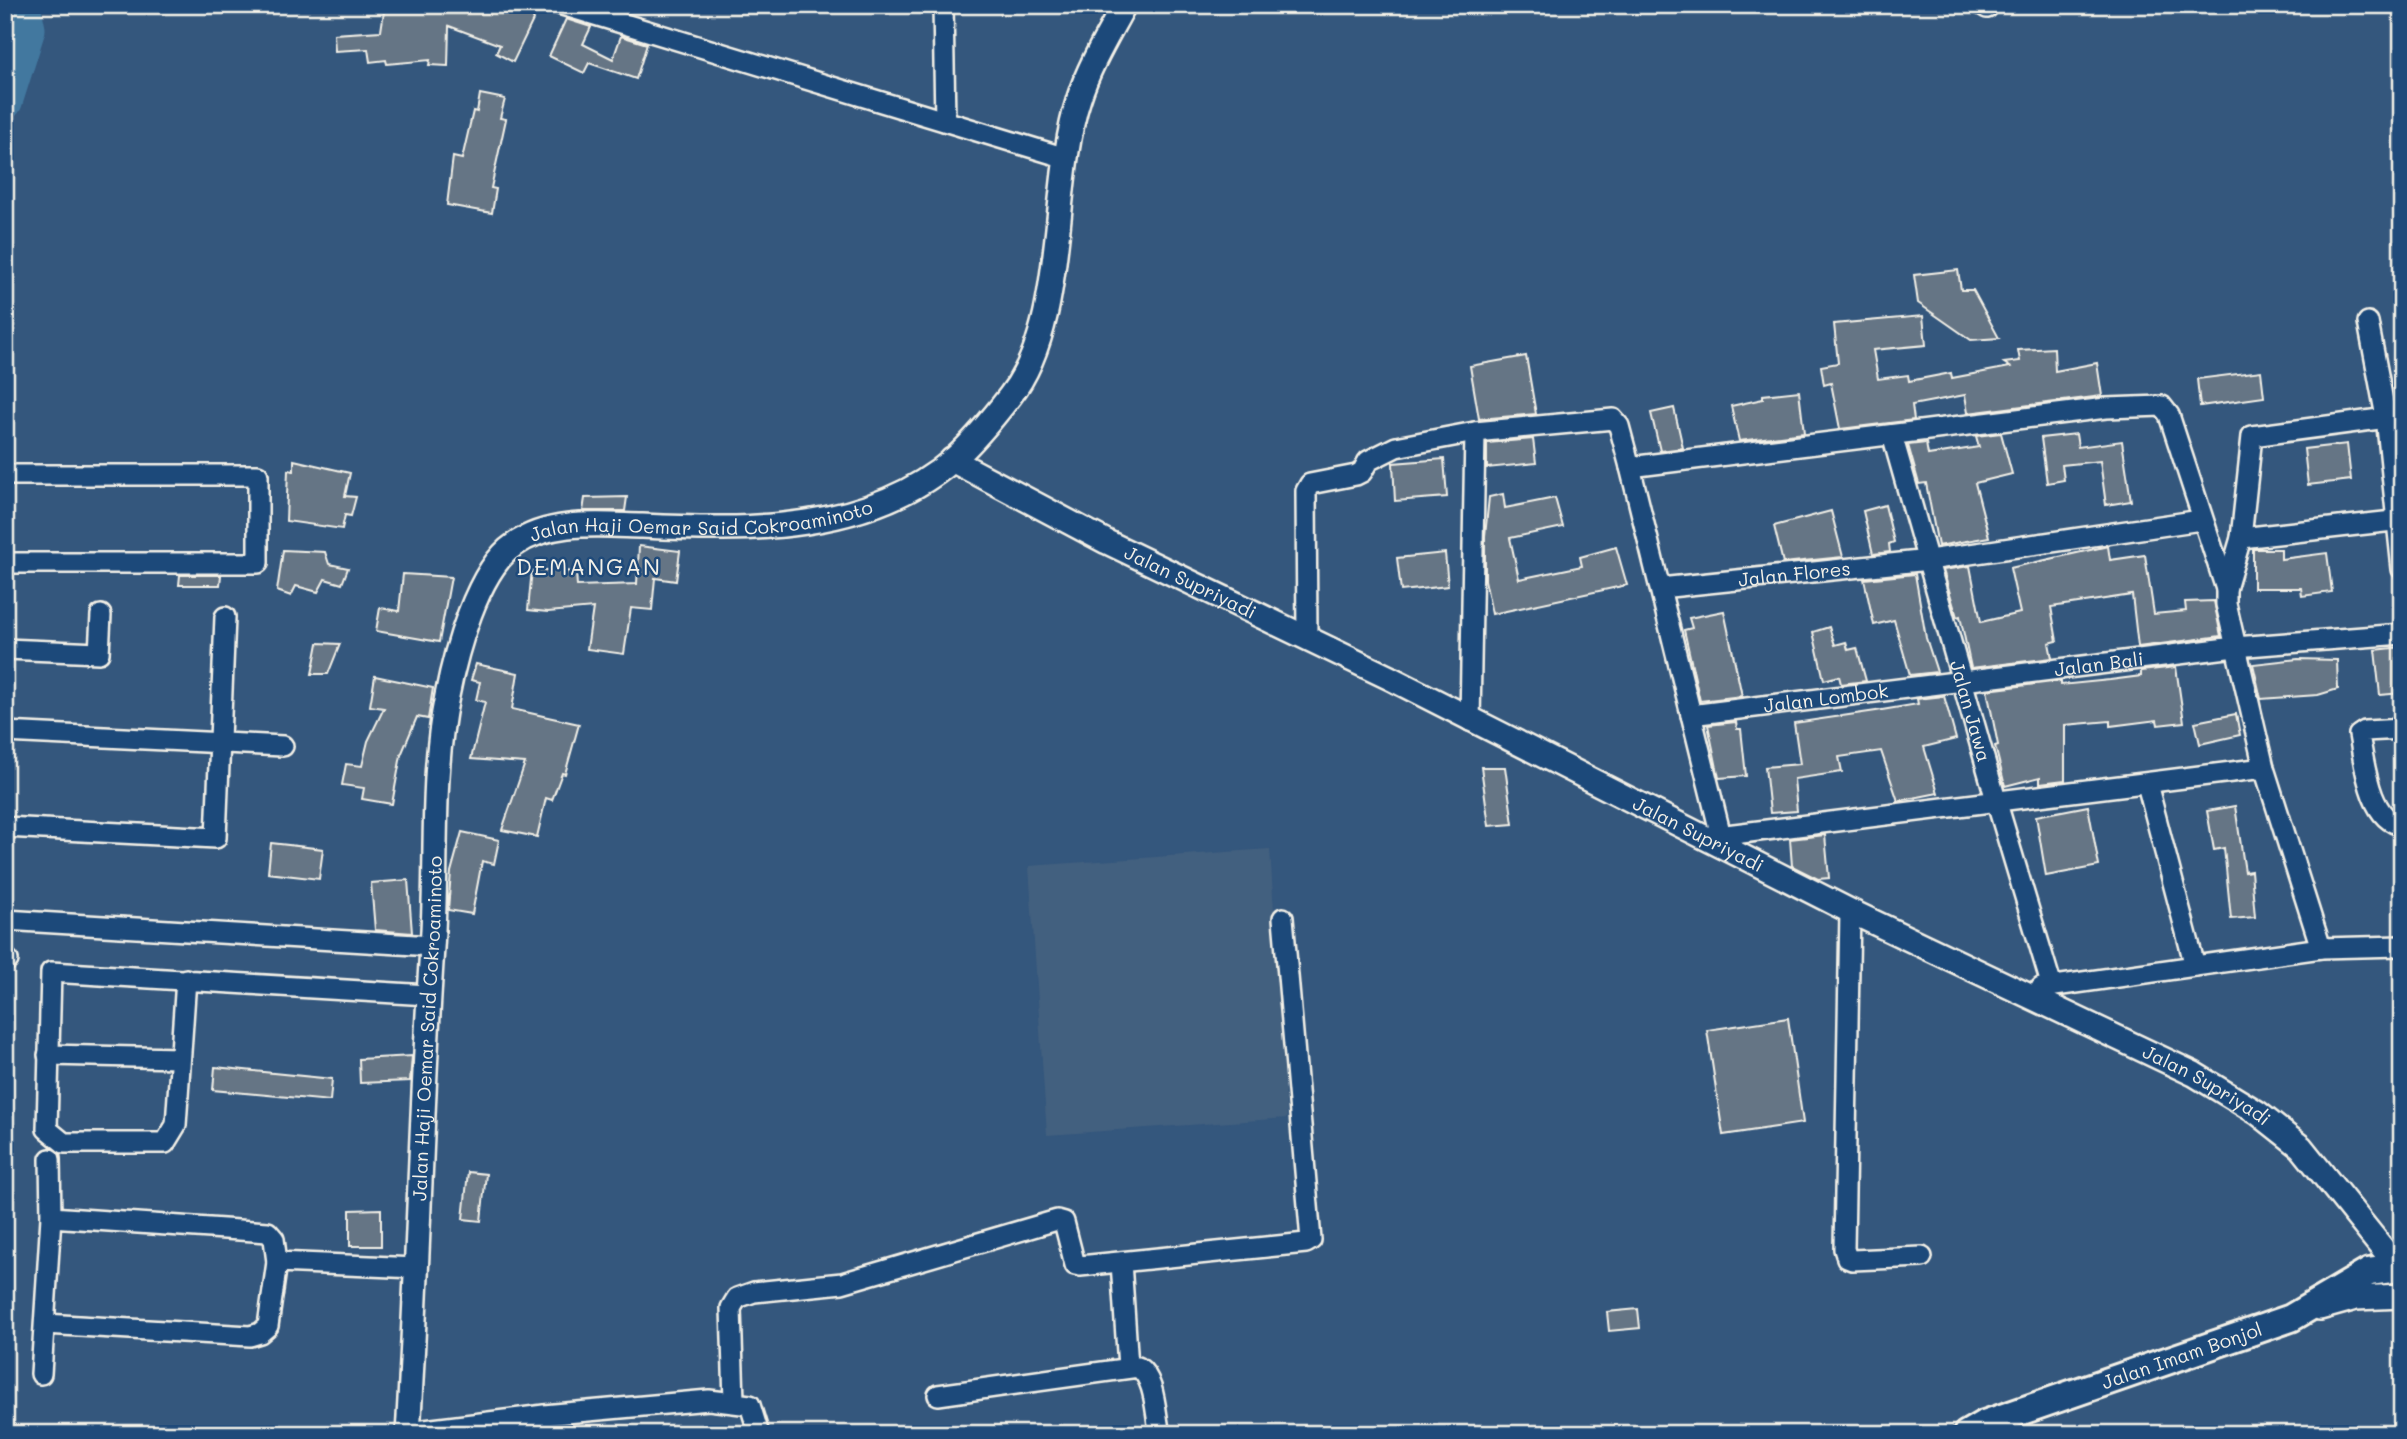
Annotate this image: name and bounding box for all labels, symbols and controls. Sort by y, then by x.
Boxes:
street label: Jalan Haji Oemar Said Cokroaminoto [526,494,876,547]
street label: Jalan Supriyadi [1121,539,1261,624]
district label: DEMANGAN [516,551,662,581]
street label: Jalan Flores [1737,555,1852,592]
street label: Jalan Bali [2053,646,2145,681]
street label: Jalan Jawa [1945,657,1997,765]
street label: Jalan Lombok [1762,677,1890,718]
street label: Jalan Supriyadi [1629,790,1768,877]
street label: Jalan Haji Oemar Said Cokroaminoto [406,856,447,1201]
street label: Jalan Supriyadi [2139,1039,2276,1131]
street label: Jalan Imam Bonjol [2098,1316,2265,1394]

